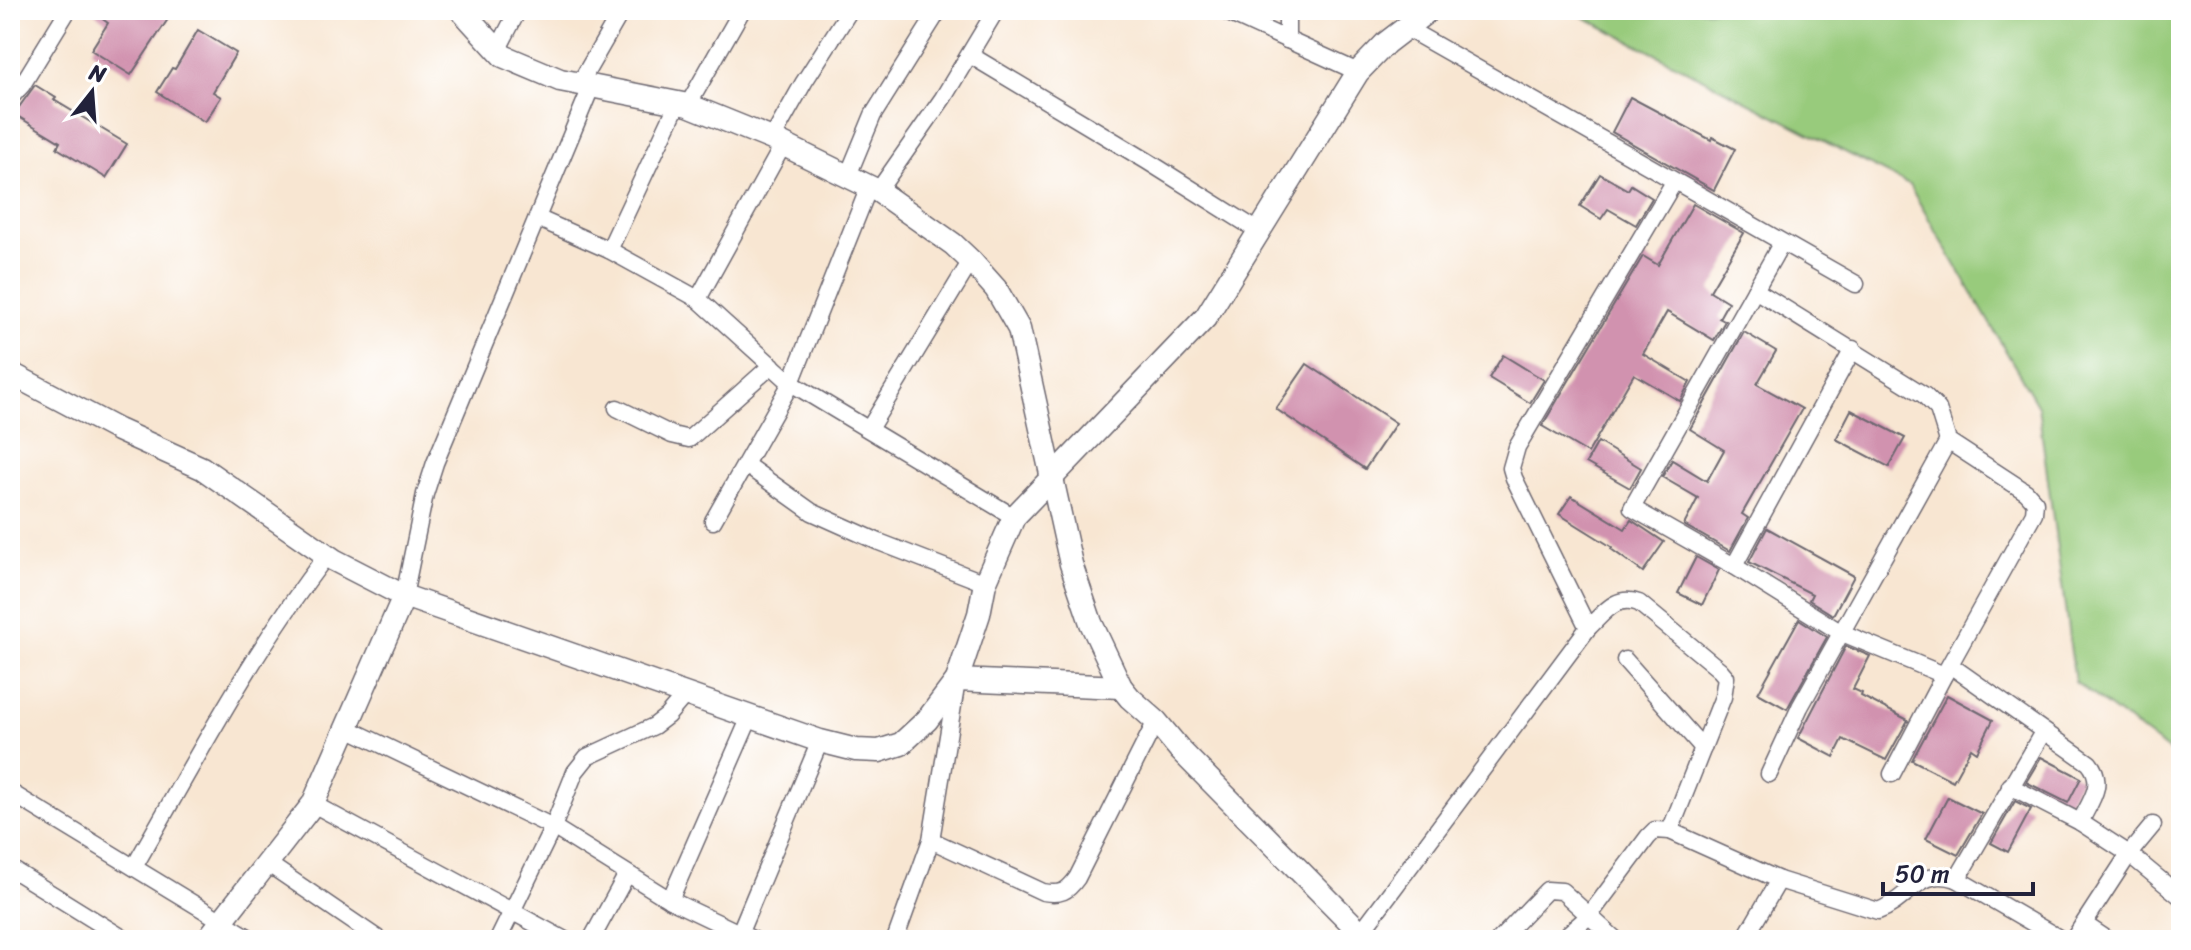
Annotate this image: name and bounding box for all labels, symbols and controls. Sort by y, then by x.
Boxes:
north arrow [52,52,132,132]
text: N [84,52,111,94]
scale bar [1883,846,2033,896]
text: 50 m [1895,853,1950,895]

